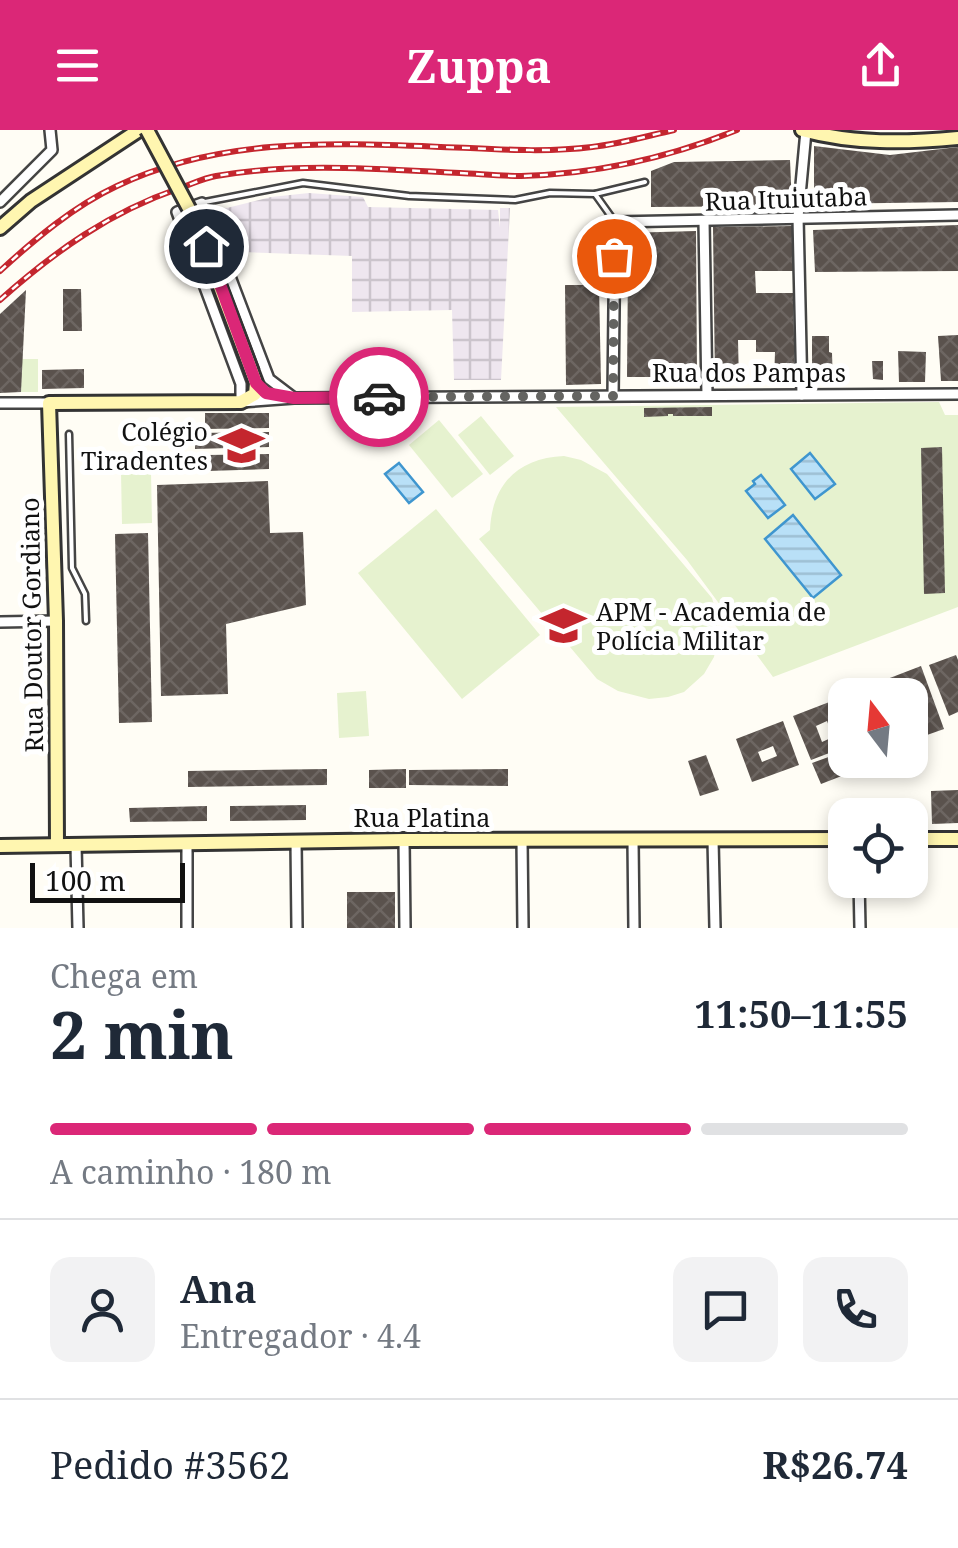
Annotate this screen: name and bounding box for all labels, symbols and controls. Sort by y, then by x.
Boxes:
text: Zuppa [406,35,552,96]
icon: menu [50,38,105,93]
icon: share [853,38,908,93]
street label: Rua Ituiutaba [704,178,868,218]
pin [164,204,249,289]
pin [572,214,657,299]
icon: home [179,219,234,274]
icon: bag [587,229,642,284]
courier [329,347,429,447]
street label: Rua dos Pampas [652,355,846,389]
icon: car [352,370,407,425]
place label: Colégio Tiradentes [81,414,208,477]
school or university icon: Colégio Tiradentes [217,422,265,470]
street label: Rua Doutor Gordiano [12,497,50,753]
place label: APM - Academia de Polícia Militar [596,594,826,657]
school or university icon: APM - Academia de Polícia Militar [539,602,587,650]
north arrow [828,678,928,778]
map controls [828,678,928,898]
button: locate [828,798,928,898]
street label: Rua Platina [354,800,490,834]
scale bar [30,858,185,903]
text: 100 m [45,861,126,899]
text: Chega em [50,954,198,997]
text: 11:50–11:55 [694,987,908,1039]
text: 2 min [50,990,234,1078]
text: A caminho · 180 m [50,1150,331,1193]
button: person [50,1257,155,1362]
button: chat [673,1257,778,1362]
button: phone [803,1257,908,1362]
text: Ana [180,1262,257,1314]
text: Entregador · 4.4 [180,1314,421,1357]
text: Pedido #3562 [50,1438,290,1490]
text: R$26.74 [762,1438,908,1490]

